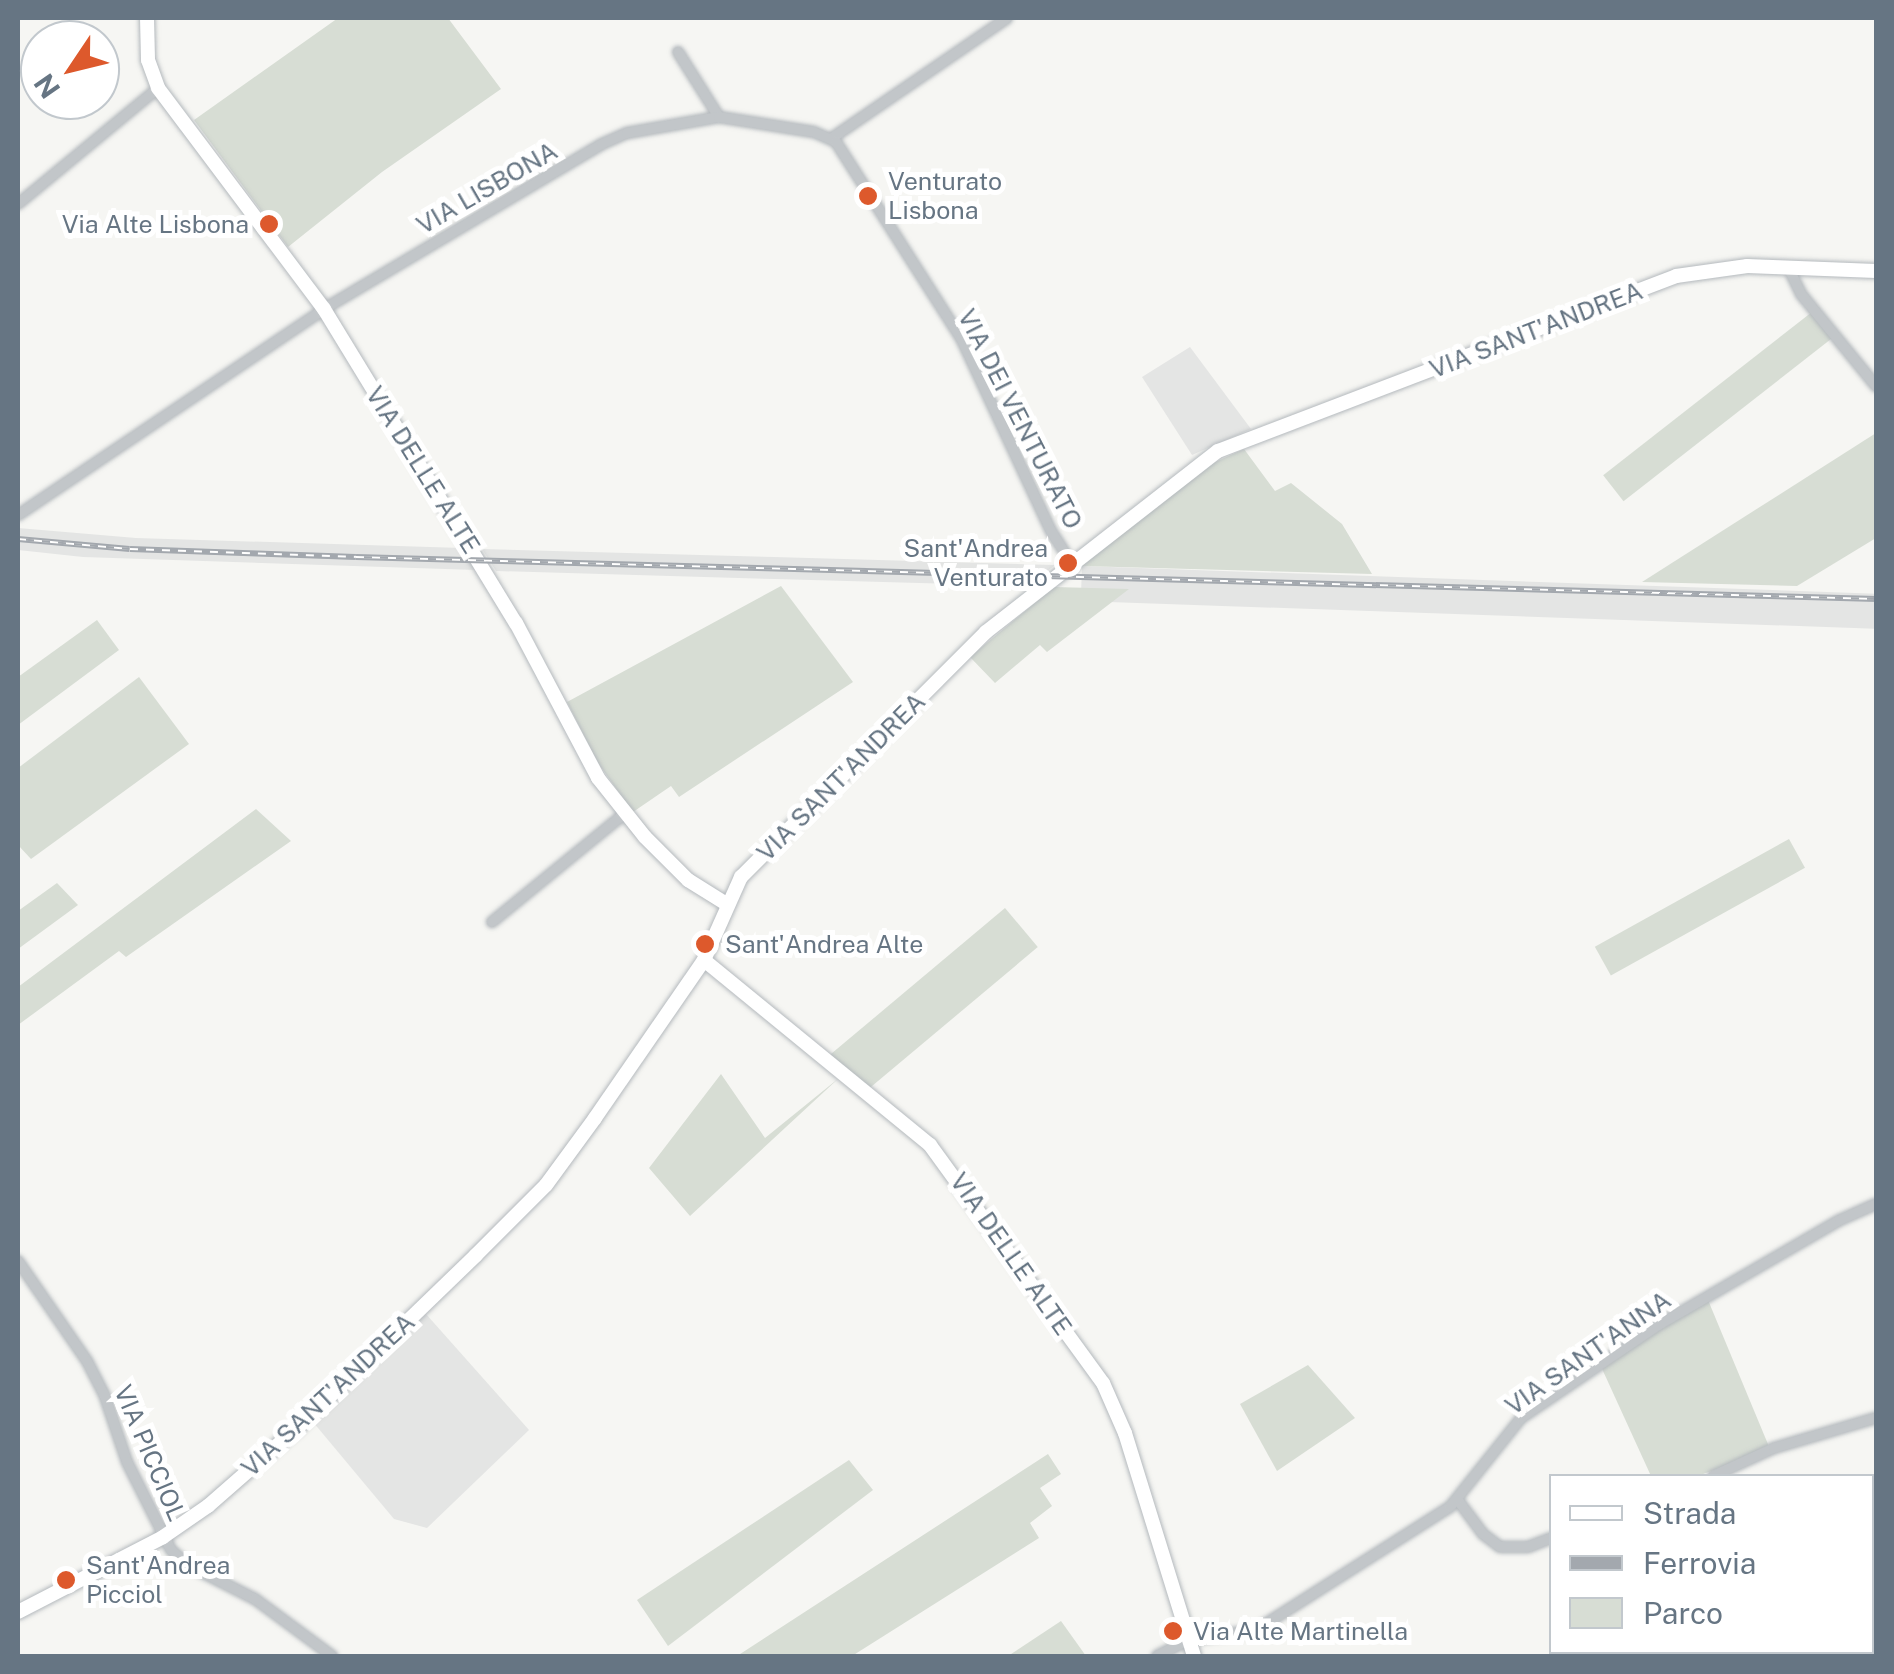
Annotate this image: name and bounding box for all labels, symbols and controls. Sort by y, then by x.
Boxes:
north arrow [20,20,120,120]
text: N [27,68,66,105]
street label: VIA LISBONA [411,136,563,240]
place label: Venturato Lisbona [888,167,1002,226]
marker: Venturato Lisbona [857,185,879,207]
place label: Via Alte Lisbona [62,209,249,239]
marker: Via Alte Lisbona [258,213,280,235]
street label: VIA SANT'ANDREA [1425,276,1647,384]
street label: VIA DEI VENTURATO [951,304,1089,534]
street label: VIA DELLE ALTE [360,381,486,559]
place label: Sant'Andrea Venturato [904,534,1048,593]
marker: Sant'Andrea Venturato [1057,552,1079,574]
street label: VIA SANT'ANDREA [751,687,931,867]
place label: Sant'Andrea Alte [725,929,923,959]
marker: Sant'Andrea Alte [694,933,716,955]
street label: VIA DELLE ALTE [944,1167,1078,1341]
street label: VIA SANT'ANNA [1500,1285,1676,1421]
street label: VIA SANT'ANDREA [235,1307,421,1483]
street label: VIA PICCIOL [108,1380,192,1526]
legend [1549,1474,1874,1654]
text: Strada [1643,1495,1736,1531]
text: Ferrovia [1643,1545,1756,1581]
place label: Sant'Andrea Picciol [86,1551,230,1610]
marker: Sant'Andrea Picciol [55,1569,77,1591]
text: Parco [1643,1595,1723,1631]
place label: Via Alte Martinella [1193,1616,1408,1646]
marker: Via Alte Martinella [1162,1620,1184,1642]

